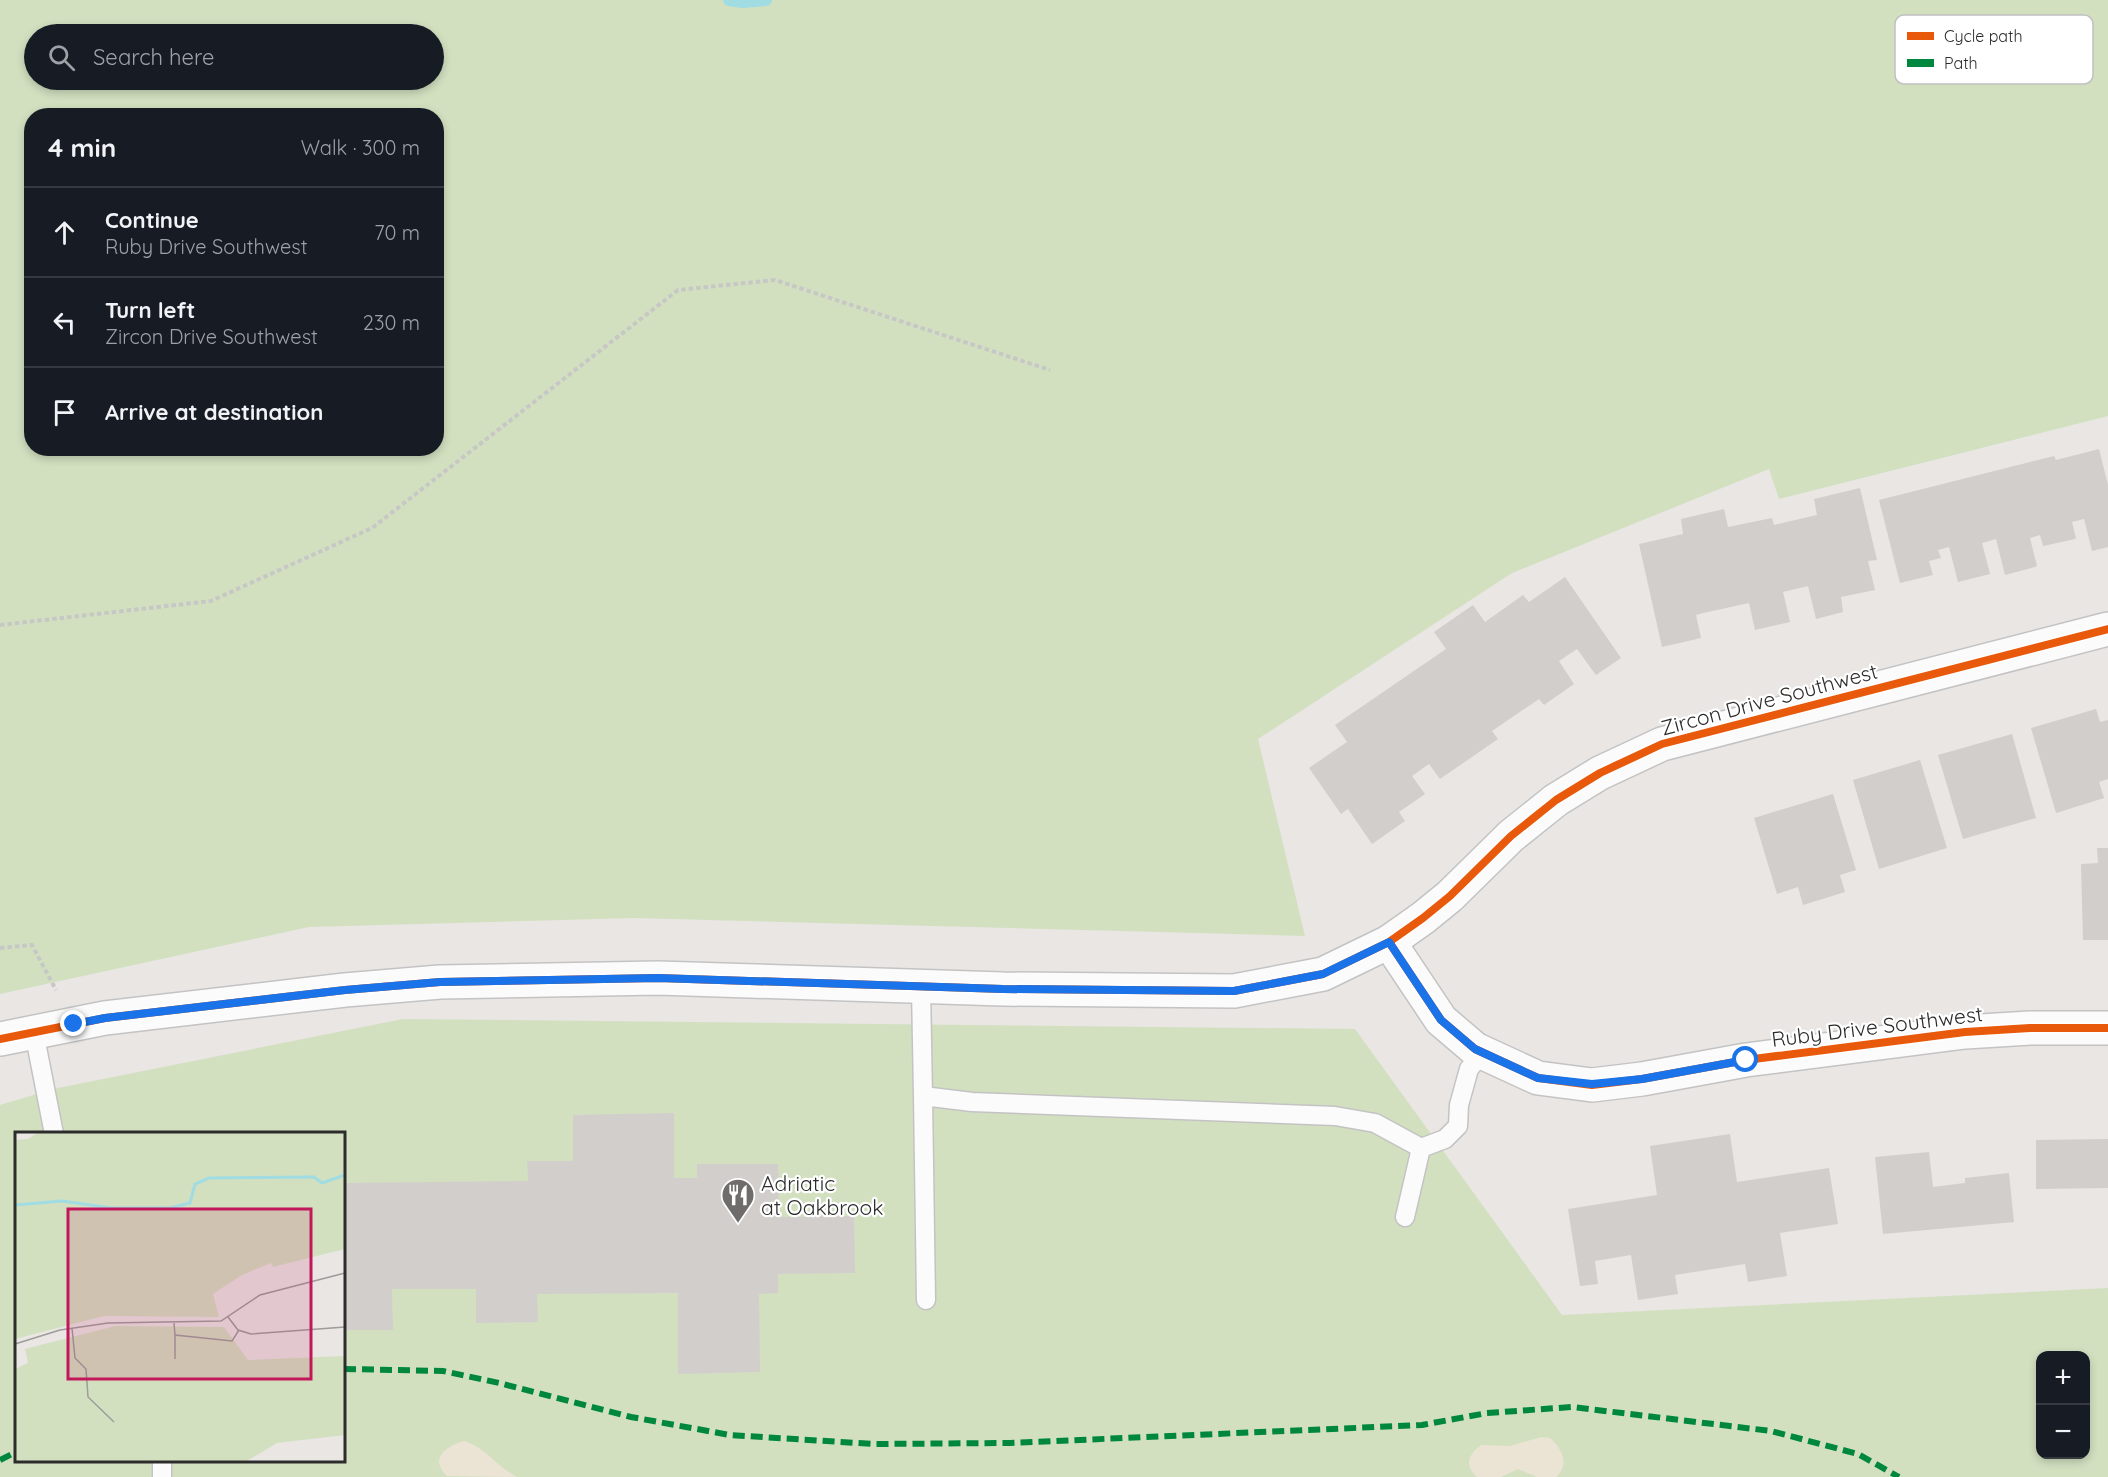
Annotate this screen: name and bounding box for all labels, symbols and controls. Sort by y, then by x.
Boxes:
legend [1895,15,2093,84]
search box [24,24,444,90]
text: Cycle path [1944,26,2023,46]
icon: search [45,41,78,74]
text: Search here [93,43,214,71]
text: Path [1944,53,1978,73]
text: 4 min [48,131,116,164]
text: Walk · 300 m [301,135,420,160]
text: Continue [105,206,199,234]
icon: ahead [48,216,81,249]
text: 70 m [374,220,420,245]
text: Ruby Drive Southwest [105,234,307,259]
text: Turn left [105,296,195,324]
icon: left [48,306,81,339]
text: 230 m [363,310,420,335]
text: Zircon Drive Southwest [105,324,318,349]
icon: arrive [48,396,81,429]
text: Arrive at destination [105,398,323,426]
street label: Zircon Drive Southwest [1658,658,1880,740]
street label: Ruby Drive Southwest [1770,1000,1984,1052]
route end [60,1010,86,1036]
route start [1732,1046,1758,1072]
inset map [15,1132,345,1462]
place label: Adriatic at Oakbrook [761,1170,883,1220]
restaurant icon: Adriatic at Oakbrook [720,1177,756,1224]
map controls [2036,1351,2090,1459]
button: + [2036,1351,2090,1405]
button: − [2036,1405,2090,1459]

